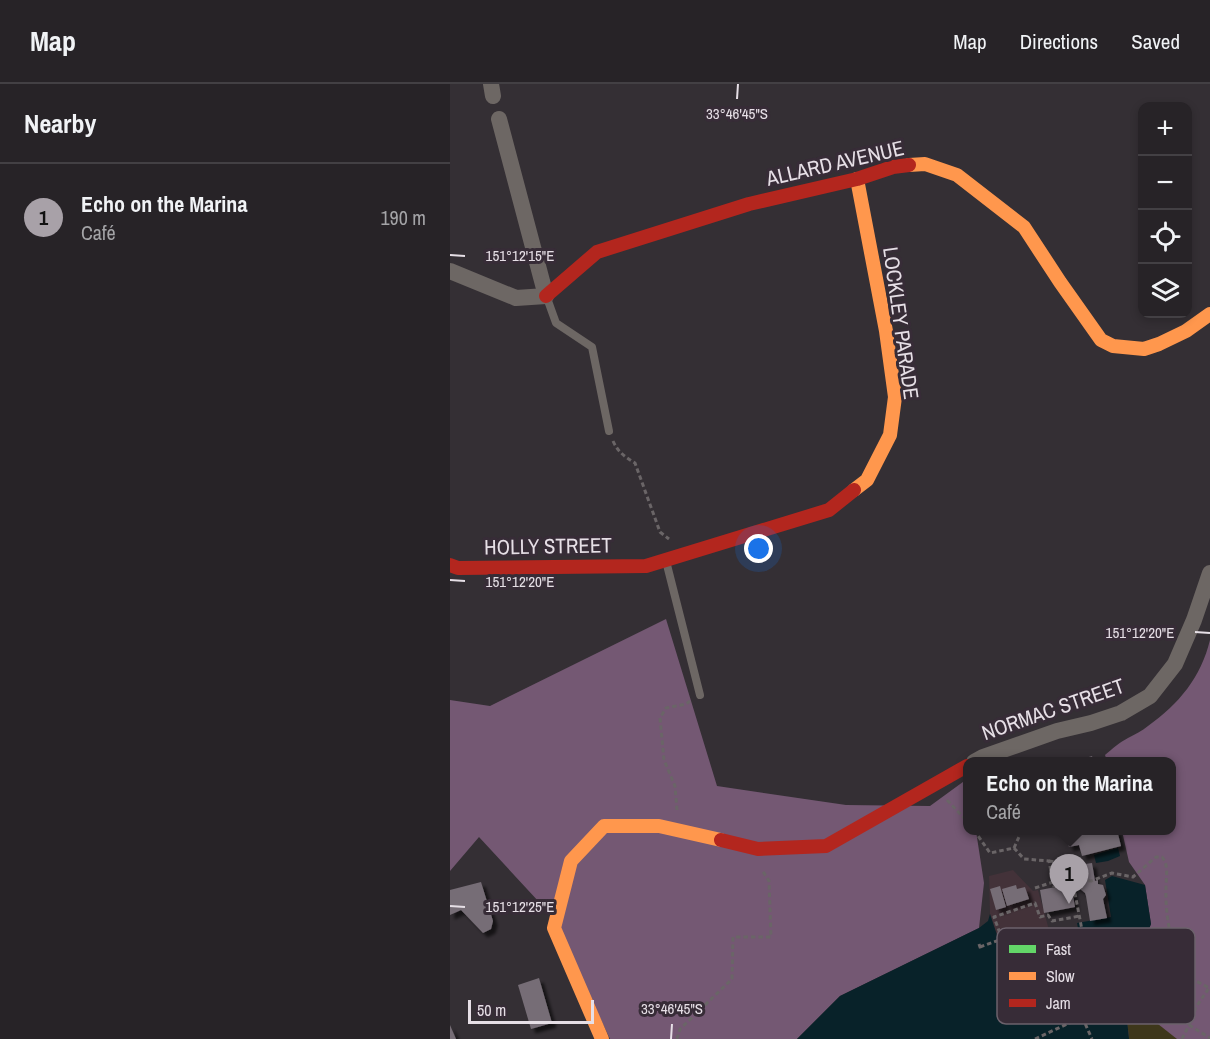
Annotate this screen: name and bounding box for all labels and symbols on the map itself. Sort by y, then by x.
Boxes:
text: 33°46'45"S [706,103,768,124]
street label: ALLARD AVENUE [762,133,907,193]
text: 151°12'15"E [486,245,554,266]
street label: LOCKLEY PARADE [876,245,926,401]
street label: HOLLY STREET [484,530,613,562]
your location [744,534,773,563]
text: 151°12'20"E [486,571,554,592]
text: 151°12'20"E [1106,622,1174,643]
street label: NORMAC STREET [978,671,1129,747]
pin: 1 [1050,854,1088,904]
text: 151°12'25"E [486,896,554,917]
legend [997,928,1195,1024]
text: Fast [1046,938,1071,960]
text: Slow [1046,965,1075,987]
text: Jam [1046,992,1071,1014]
scale bar [468,997,594,1024]
text: 33°46'45"S [641,998,703,1019]

